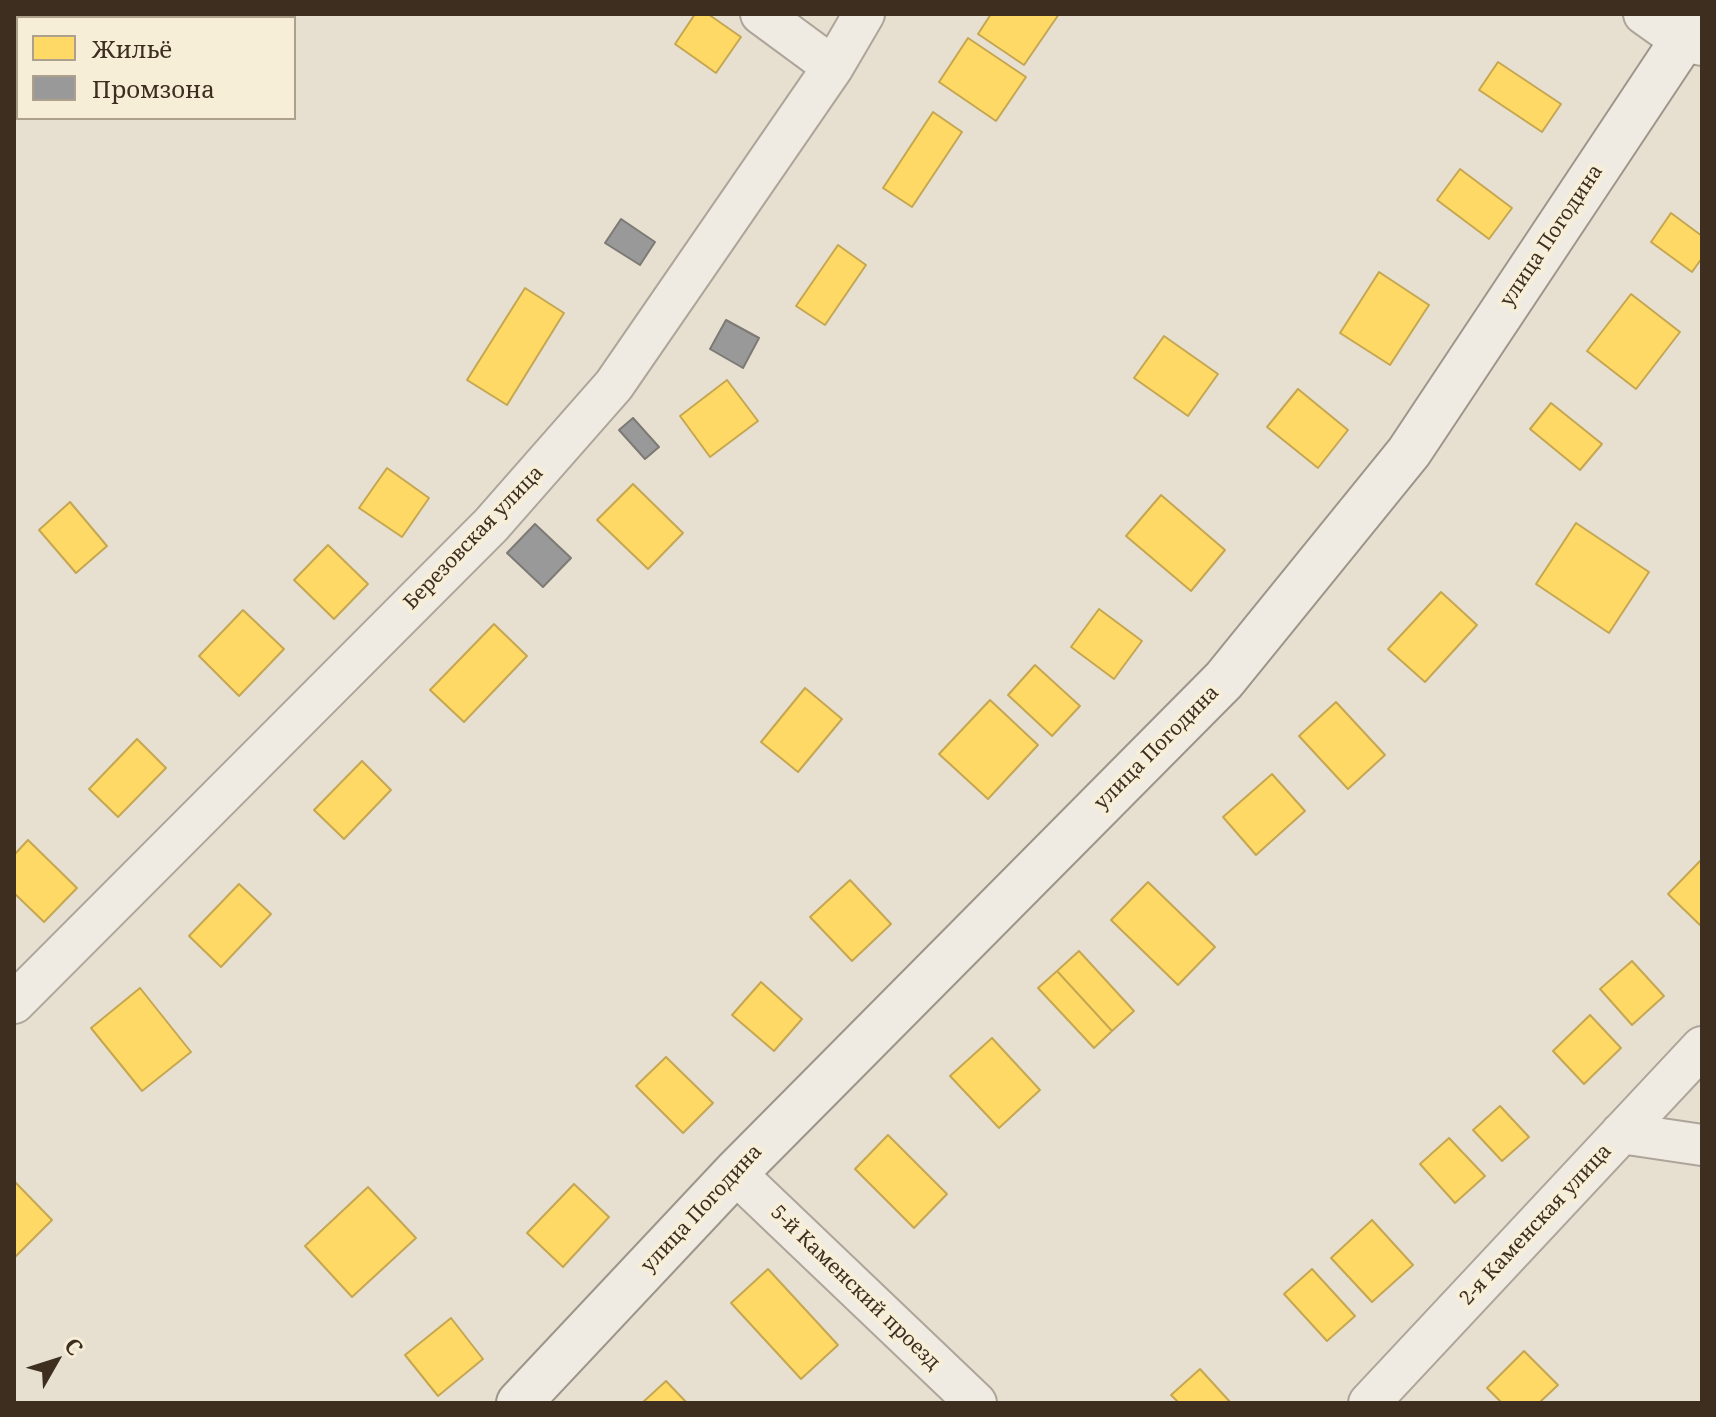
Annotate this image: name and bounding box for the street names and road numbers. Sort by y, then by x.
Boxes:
street label: улица Погодина [1496,160,1608,312]
street label: Березовская улица [399,461,549,615]
street label: улица Погодина [1090,681,1224,815]
street label: 2-я Каменская улица [1455,1139,1617,1311]
street label: улица Погодина [637,1140,767,1278]
street label: 5-й Каменский проезд [765,1201,945,1375]

